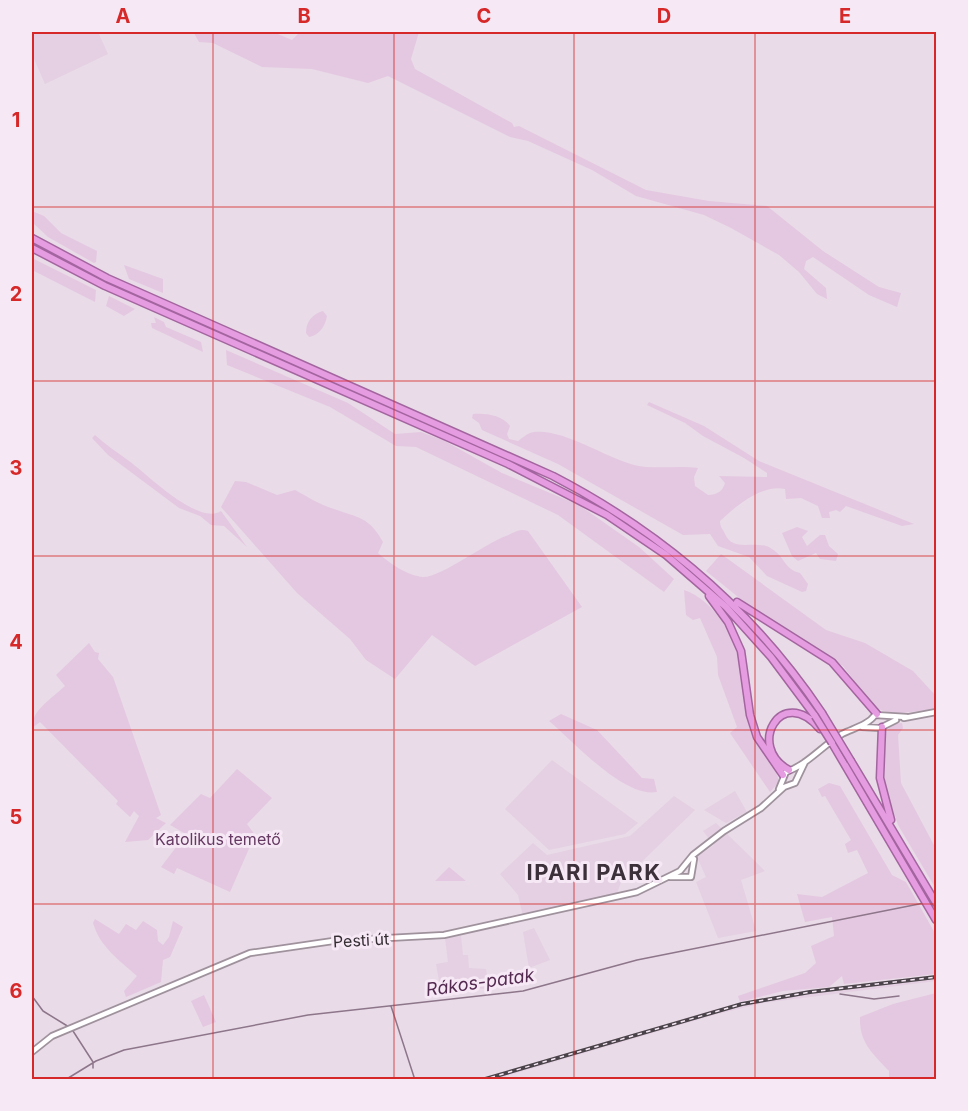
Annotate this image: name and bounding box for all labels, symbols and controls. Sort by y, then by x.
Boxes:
text: A [116,4,131,28]
text: B [297,4,311,28]
text: C [477,4,491,28]
text: D [657,4,671,28]
text: E [839,4,851,28]
text: 1 [12,108,20,132]
text: 2 [10,282,22,306]
text: 3 [10,456,22,480]
text: 4 [9,630,23,654]
text: 5 [10,805,22,829]
park label: Katolikus temető [155,829,281,849]
district label: IPARI PARK [527,859,662,885]
street label: Pesti út [332,929,390,951]
water label: Rákos-patak [424,964,537,1000]
text: 6 [10,979,23,1003]

